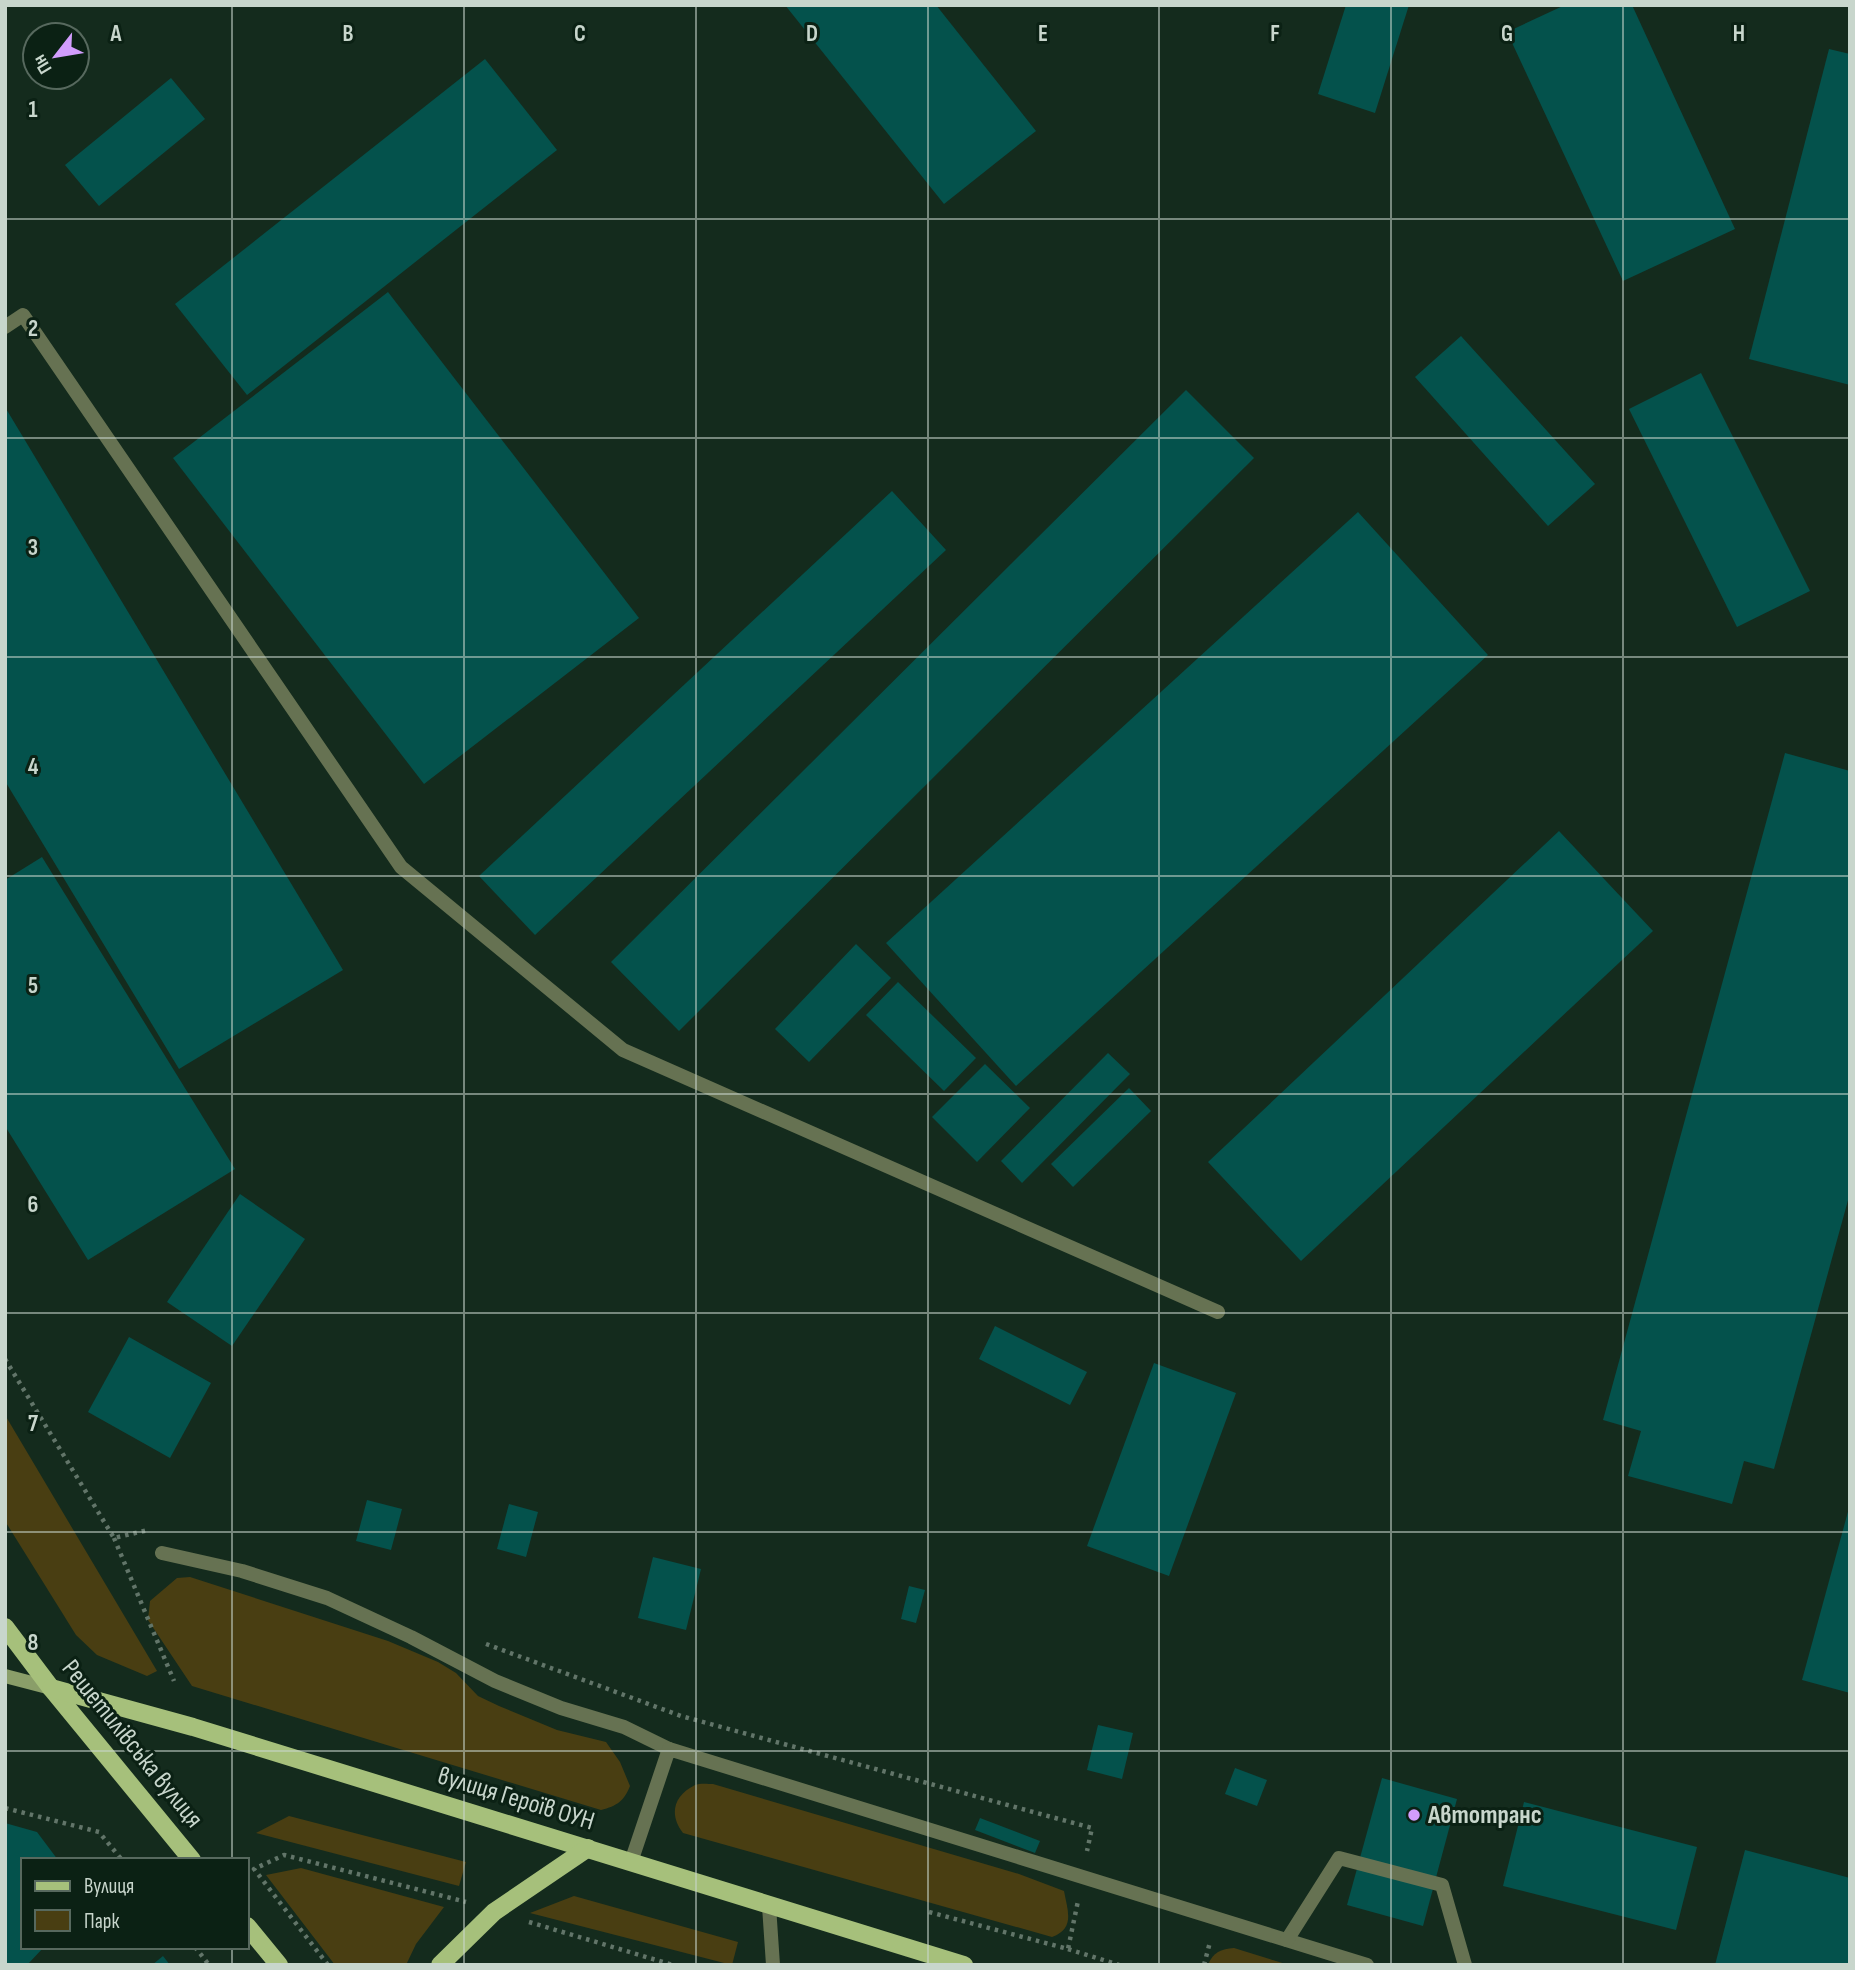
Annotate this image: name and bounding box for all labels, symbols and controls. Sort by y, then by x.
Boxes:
text: A [110,20,123,48]
text: B [343,20,354,48]
text: C [574,20,586,48]
text: D [806,20,818,48]
text: E [1038,20,1048,48]
text: F [1270,20,1280,48]
text: G [1501,20,1513,48]
text: H [1733,20,1745,48]
north arrow [21,21,91,91]
text: Пн [28,50,57,78]
text: 1 [28,96,38,124]
text: 2 [28,315,38,343]
text: 3 [28,534,38,562]
text: 4 [28,753,39,781]
text: 5 [28,972,38,1000]
text: 6 [28,1191,38,1219]
text: 7 [28,1410,38,1438]
text: 8 [28,1629,39,1657]
street label: Решетилівська вулиця [55,1654,209,1834]
street label: вулиця Героїв ОУН [434,1760,598,1838]
place label: Автотранс [1427,1800,1542,1831]
marker: Автотранс [1406,1807,1422,1823]
legend [21,1858,248,1949]
text: Вулиця [84,1874,134,1899]
text: Парк [84,1909,119,1934]

